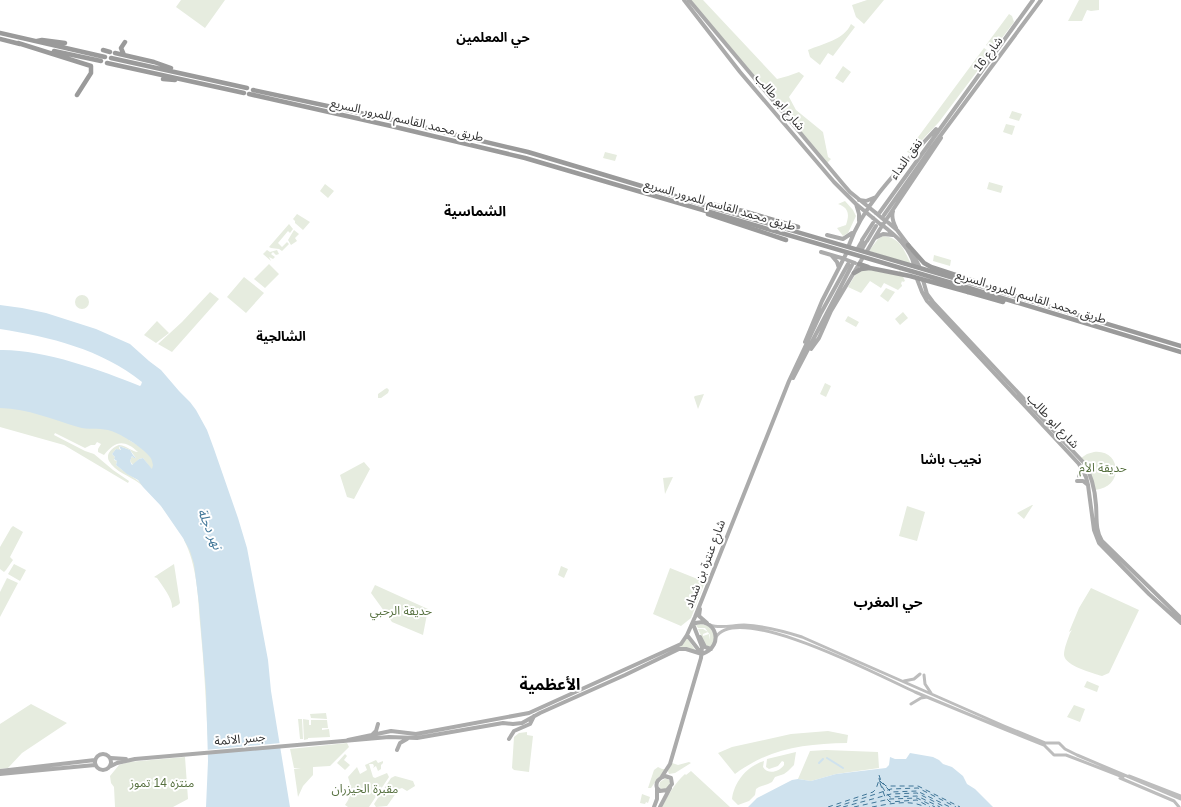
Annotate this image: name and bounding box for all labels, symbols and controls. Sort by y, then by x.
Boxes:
district label: حي المعلمين [456,30,530,48]
street label: شارع 16 [970,34,1007,75]
street label: شارع ابو طالب [751,71,808,134]
street label: طريق محمد القاسم للمرور السريع [329,96,485,146]
street label: نفق النداء [887,136,926,182]
street label: طريق محمد القاسم للمرور السريع [642,177,797,235]
district label: الشماسية [444,203,506,219]
street label: طريق محمد القاسم للمرور السريع [953,267,1108,329]
district label: الشالجية [256,329,306,344]
street label: شارع ابو طالب [1023,391,1082,453]
district label: نجيب باشا [920,452,982,467]
park label: حديقة الأم [1079,461,1127,477]
water label: نهر دجلة [194,506,226,553]
street label: شارع عنترة بن شداد [682,518,730,611]
district label: حي المغرب [854,594,923,613]
park label: حديقة الرحبي [370,604,432,621]
district label: الأعظمية [519,675,581,694]
street label: جسر الائمة [214,730,266,748]
park label: منتزه 14 تموز [129,776,194,790]
park label: مقبرة الخيزران [332,782,398,796]

